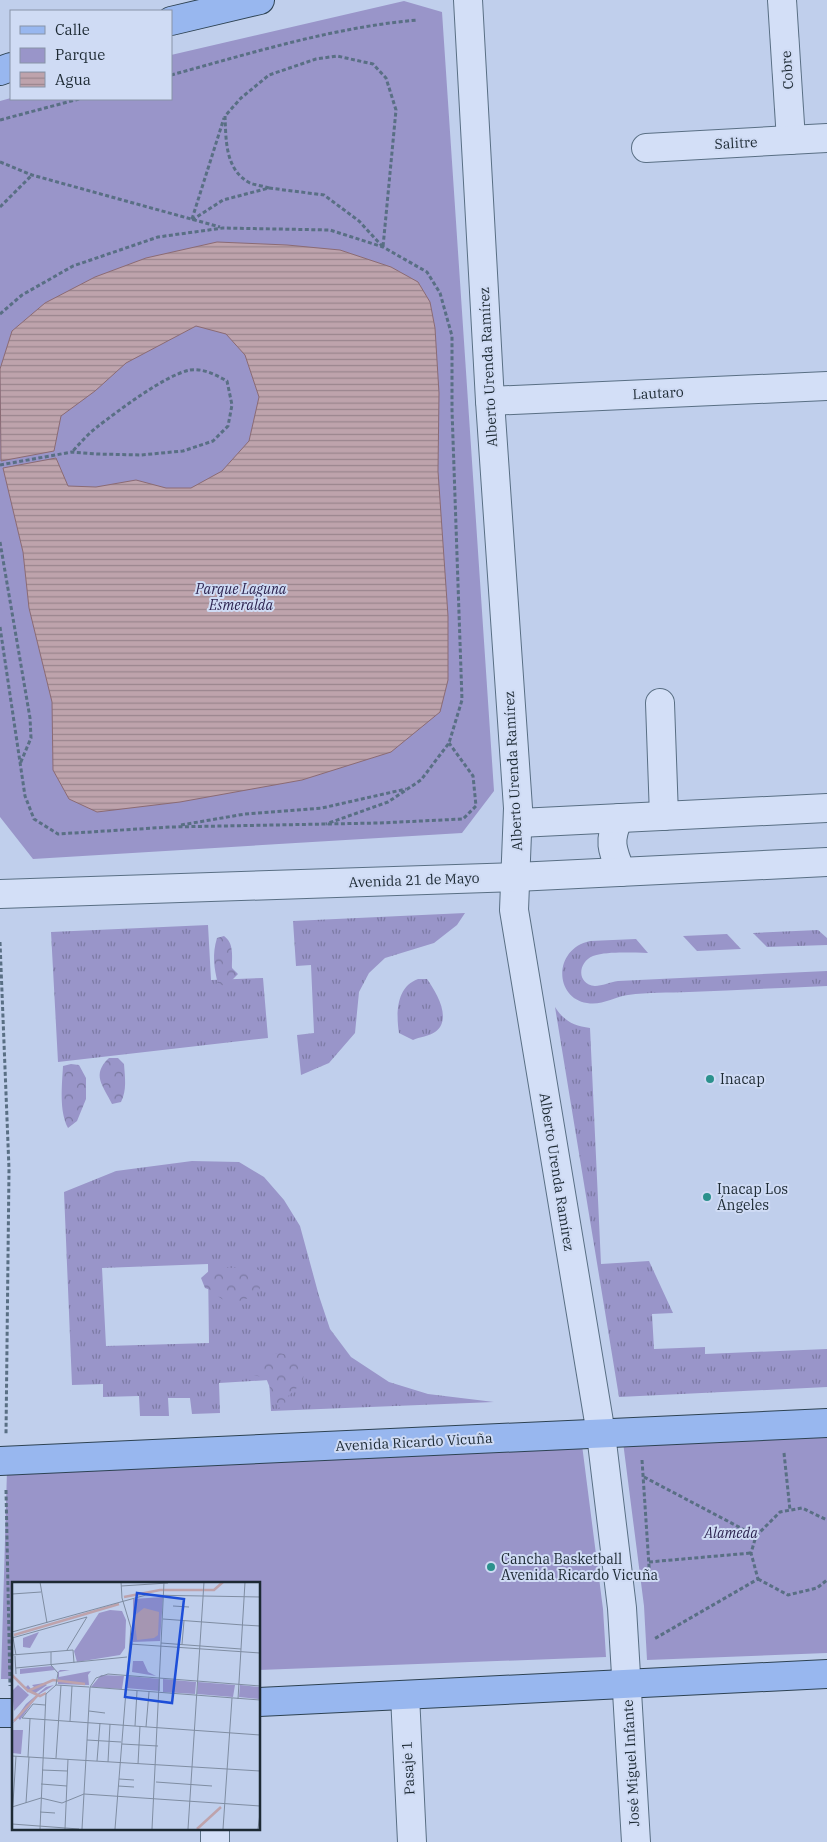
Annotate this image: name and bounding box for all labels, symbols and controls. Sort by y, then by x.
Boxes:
legend [10,10,172,100]
text: Calle [55,20,90,39]
text: Parque [55,45,105,64]
street label: Cobre [777,50,797,90]
text: Agua [55,70,91,89]
street label: Salitre [714,133,758,153]
street label: Alberto Urenda Ramírez [475,287,501,447]
street label: Lautaro [632,383,684,403]
park label: Parque Laguna Esmeralda [195,580,287,614]
street label: Alberto Urenda Ramírez [500,691,526,851]
street label: Avenida 21 de Mayo [348,869,480,891]
place label: Inacap [720,1070,765,1088]
marker: Inacap [704,1073,716,1085]
street label: Alberto Urenda Ramírez [536,1092,578,1252]
place label: Inacap Los Ángeles [717,1180,788,1214]
marker: Inacap Los Ángeles [701,1191,713,1203]
street label: Avenida Ricardo Vicuña [335,1429,493,1455]
park label: Alameda [703,1524,758,1542]
place label: Cancha Basketball Avenida Ricardo Vicuña [501,1550,659,1584]
marker: Cancha Basketball Avenida Ricardo Vicuña [485,1561,497,1573]
inset map [12,1582,260,1830]
street label: José Miguel Infante [619,1699,643,1827]
street label: Pasaje 1 [398,1741,418,1795]

